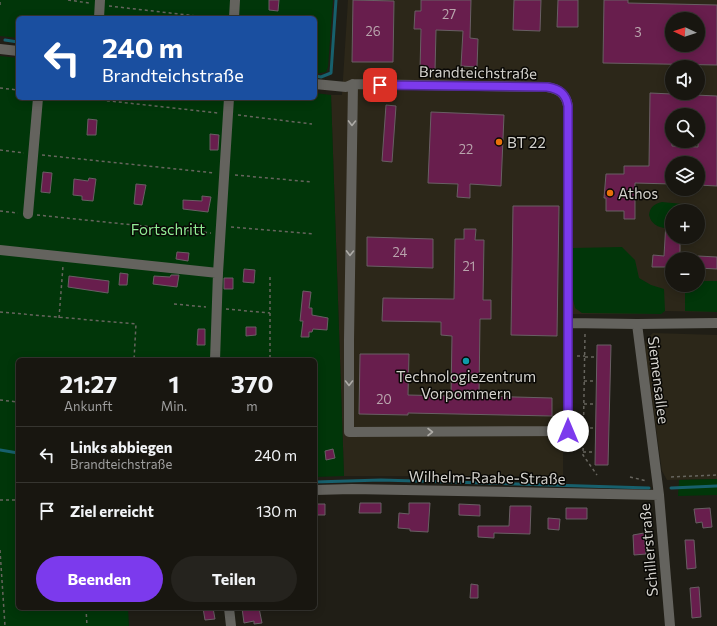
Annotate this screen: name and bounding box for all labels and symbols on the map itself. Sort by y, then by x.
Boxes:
house number: 27 [442,6,456,22]
north arrow [665,12,705,52]
house number: 26 [365,23,381,39]
house number: 3 [634,24,642,40]
street label: Brandteichstraße [419,62,537,82]
pin [363,68,397,102]
one-way arrow [348,120,356,126]
place label: BT 22 [507,133,546,151]
marker: BT 22 [494,137,504,147]
house number: 22 [459,141,473,157]
place label: Athos [618,184,658,202]
marker: Athos [605,188,615,198]
park label: Fortschritt [131,220,205,238]
house number: 24 [393,244,408,260]
one-way arrow [346,250,354,256]
house number: 21 [463,258,475,274]
street label: Siemensallee [645,335,673,425]
marker: Technologiezentrum Vorpommern [461,356,471,366]
place label: Technologiezentrum Vorpommern [396,367,536,402]
one-way arrow [345,380,353,386]
house number: 20 [376,391,392,407]
position arrow [547,410,589,452]
one-way arrow [427,428,433,436]
street label: Wilhelm-Raabe-Straße [408,467,566,487]
street label: Schillerstraße [635,503,661,597]

